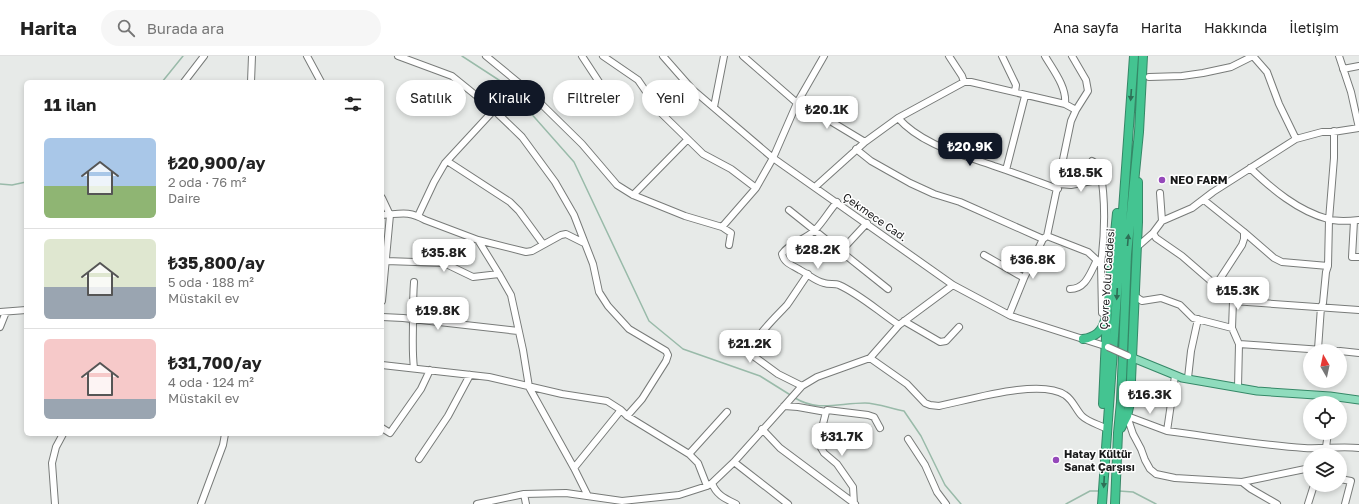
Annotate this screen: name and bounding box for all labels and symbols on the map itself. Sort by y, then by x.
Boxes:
one-way arrow [1128,89,1134,102]
pin: ₺20.1K [794,96,860,130]
pin: ₺20.9K [937,133,1003,167]
pin: ₺18.5K [1048,159,1114,193]
place label: NEO FARM [1170,173,1228,186]
marker: NEO FARM [1157,175,1167,185]
street label: Çekmece Cad. [841,190,910,243]
street label: Çevre Yolu Caddesi [1096,228,1117,330]
one-way arrow [1125,234,1131,246]
pin: ₺28.2K [785,236,851,270]
pin: ₺35.8K [411,239,477,273]
pin: ₺36.8K [1000,246,1066,280]
pin: ₺15.3K [1205,277,1271,311]
one-way arrow [1113,288,1120,300]
pin: ₺19.8K [405,297,471,331]
pin: ₺21.2K [717,330,783,364]
north arrow [1303,344,1347,388]
pin: ₺16.3K [1117,381,1183,415]
pin: ₺31.7K [809,423,875,457]
place label: Hatay Kültür Sanat Çarşısı [1064,447,1135,473]
marker: Hatay Kültür Sanat Çarşısı [1051,455,1061,465]
one-way arrow [1100,476,1107,488]

